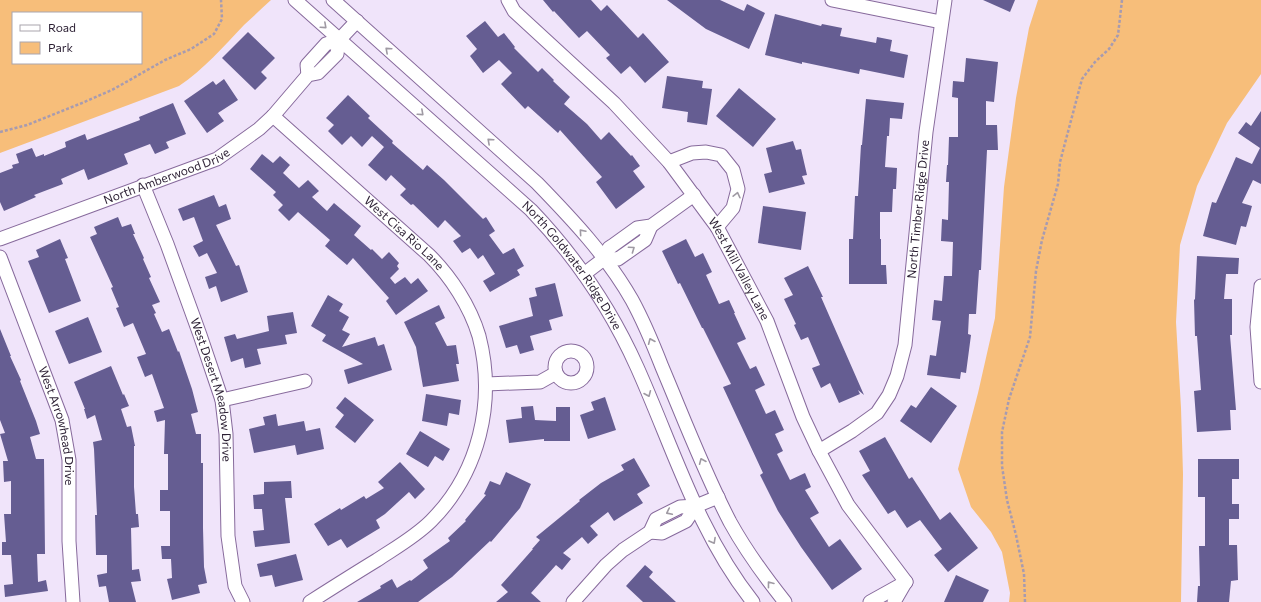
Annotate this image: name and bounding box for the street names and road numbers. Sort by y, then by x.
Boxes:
street label: North Timber Ridge Drive [904,139,931,279]
street label: North Amberwood Drive [101,144,232,206]
street label: West Cisa Rio Lane [362,193,447,272]
street label: North Goldwater Ridge Drive [520,198,625,332]
street label: West Mill Valley Lane [706,214,773,322]
street label: West Desert Meadow Drive [188,316,235,462]
street label: West Arrowhead Drive [36,364,77,485]

